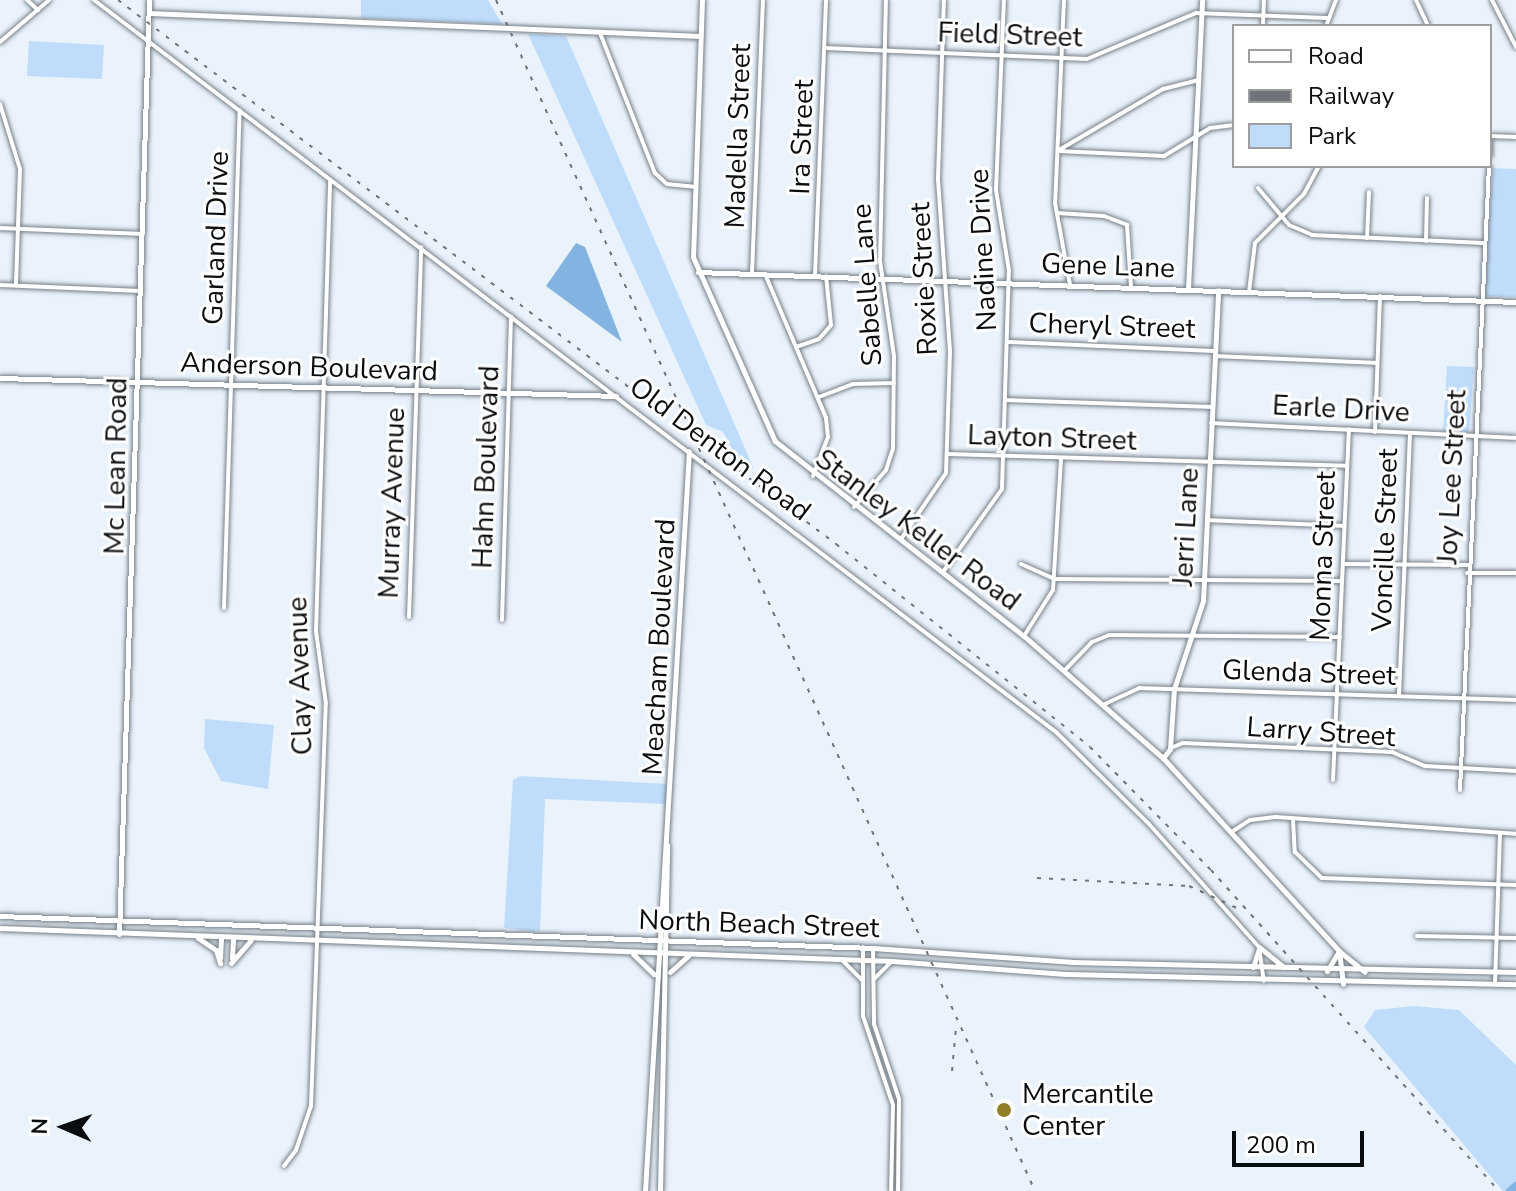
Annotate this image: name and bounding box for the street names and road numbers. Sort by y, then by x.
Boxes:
street label: Field Street [937,16,1083,54]
street label: Madella Street [718,43,758,229]
street label: Ira Street [783,79,821,195]
street label: Garland Drive [196,150,236,326]
street label: Nadine Drive [962,168,1004,332]
street label: Roxie Street [903,202,945,356]
street label: Sabelle Lane [845,203,889,367]
street label: Gene Lane [1040,247,1176,285]
street label: Cheryl Street [1028,306,1196,346]
street label: Anderson Boulevard [180,346,438,388]
street label: Hahn Boulevard [466,365,506,569]
street label: Old Denton Road [623,370,817,528]
street label: Mc Lean Road [98,377,134,555]
street label: Earle Drive [1271,389,1411,429]
street label: Joy Lee Street [1431,389,1473,565]
street label: Murray Avenue [372,407,412,599]
street label: Layton Street [967,418,1137,458]
street label: Stanley Keller Road [809,442,1027,618]
street label: Voncille Street [1365,448,1405,632]
street label: Jerri Lane [1166,467,1206,587]
street label: Monna Street [1303,471,1343,641]
street label: Meacham Boulevard [636,518,682,776]
street label: Clay Avenue [280,596,320,756]
street label: Glenda Street [1221,653,1397,693]
street label: Larry Street [1246,710,1396,754]
street label: North Beach Street [638,903,880,945]

